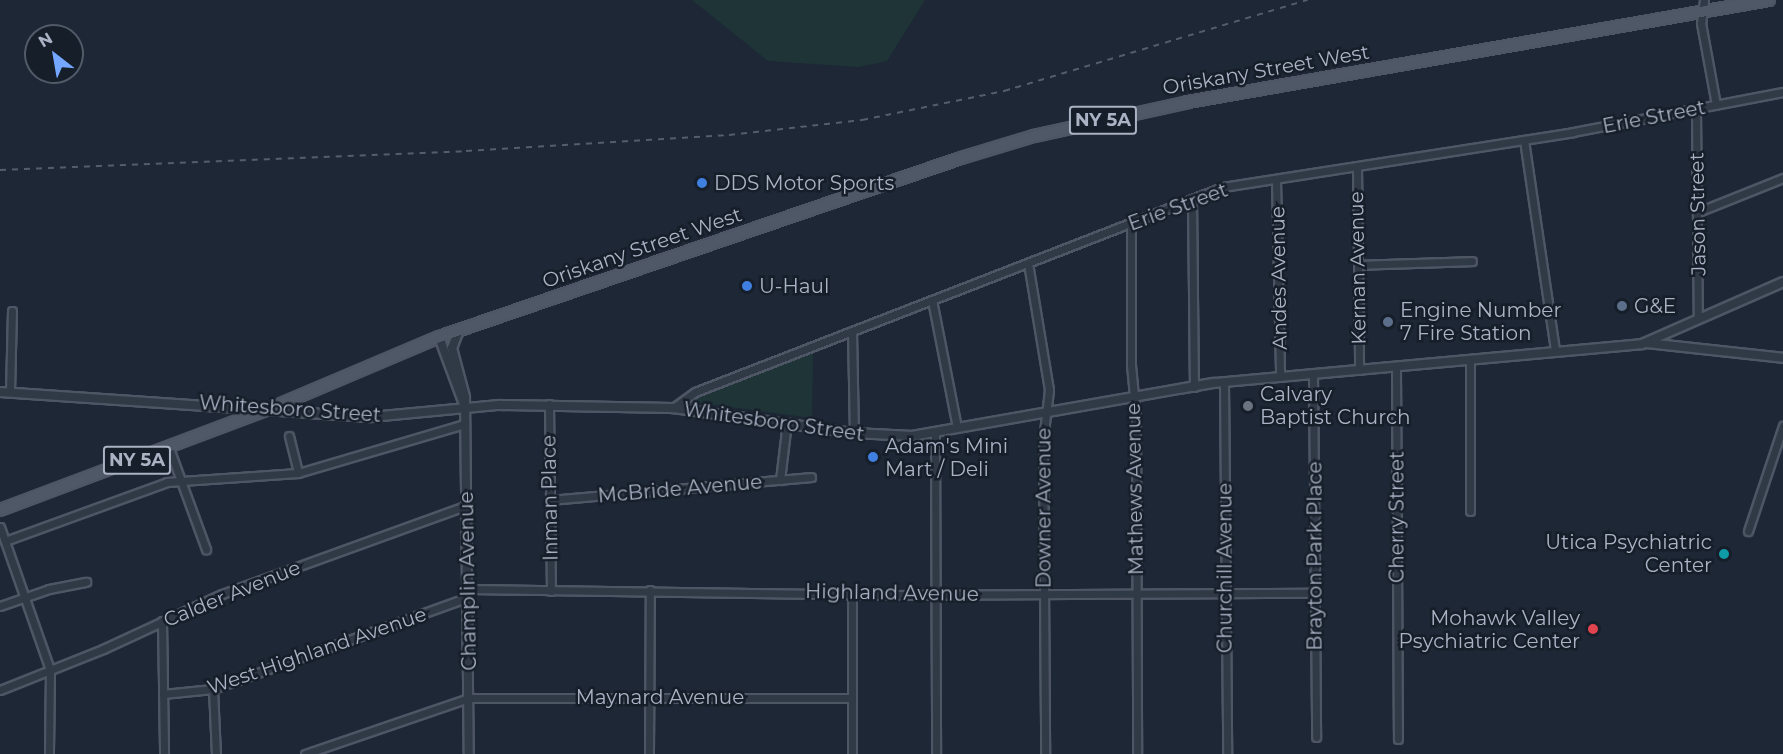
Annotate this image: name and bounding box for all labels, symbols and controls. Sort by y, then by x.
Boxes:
north arrow [24,24,84,84]
text: N [35,28,56,51]
street label: Oriskany Street West [1161,40,1371,100]
street label: Erie Street [1600,95,1708,139]
road number: NY 5A [1068,105,1138,135]
street label: Jason Street [1685,152,1711,276]
place label: DDS Motor Sports [714,171,894,195]
marker: DDS Motor Sports [695,176,709,190]
street label: Erie Street [1125,178,1231,236]
street label: Kernan Avenue [1345,191,1371,345]
street label: Oriskany Street West [539,203,745,293]
street label: Andes Avenue [1266,206,1292,350]
place label: U-Haul [759,274,829,298]
marker: U-Haul [740,279,754,293]
place label: G&E [1634,294,1676,318]
place label: Engine Number 7 Fire Station [1400,298,1561,345]
marker: G&E [1615,299,1629,313]
marker: Engine Number 7 Fire Station [1381,315,1395,329]
place label: Calvary Baptist Church [1260,382,1411,429]
street label: Whitesboro Street [198,391,382,427]
street label: Whitesboro Street [682,397,866,447]
marker: Calvary Baptist Church [1241,399,1255,413]
street label: Mathews Avenue [1121,403,1149,575]
street label: Downer Avenue [1032,428,1056,588]
place label: Adam's Mini Mart / Deli [885,434,1008,481]
street label: Inman Place [537,435,563,561]
road number: NY 5A [102,445,172,475]
marker: Adam's Mini Mart / Deli [866,450,880,464]
street label: Cherry Street [1385,451,1409,583]
street label: Brayton Park Place [1303,461,1327,651]
street label: McBride Avenue [597,470,763,508]
street label: Churchill Avenue [1213,483,1237,653]
street label: Champlin Avenue [454,491,482,671]
place label: Utica Psychiatric Center [1545,530,1712,577]
marker: Utica Psychiatric Center [1717,547,1731,561]
street label: Calder Avenue [160,556,304,632]
street label: Highland Avenue [805,579,979,607]
street label: West Highland Avenue [204,602,430,700]
place label: Mohawk Valley Psychiatric Center [1399,606,1580,653]
marker: Mohawk Valley Psychiatric Center [1584,620,1602,638]
street label: Maynard Avenue [576,685,744,709]

